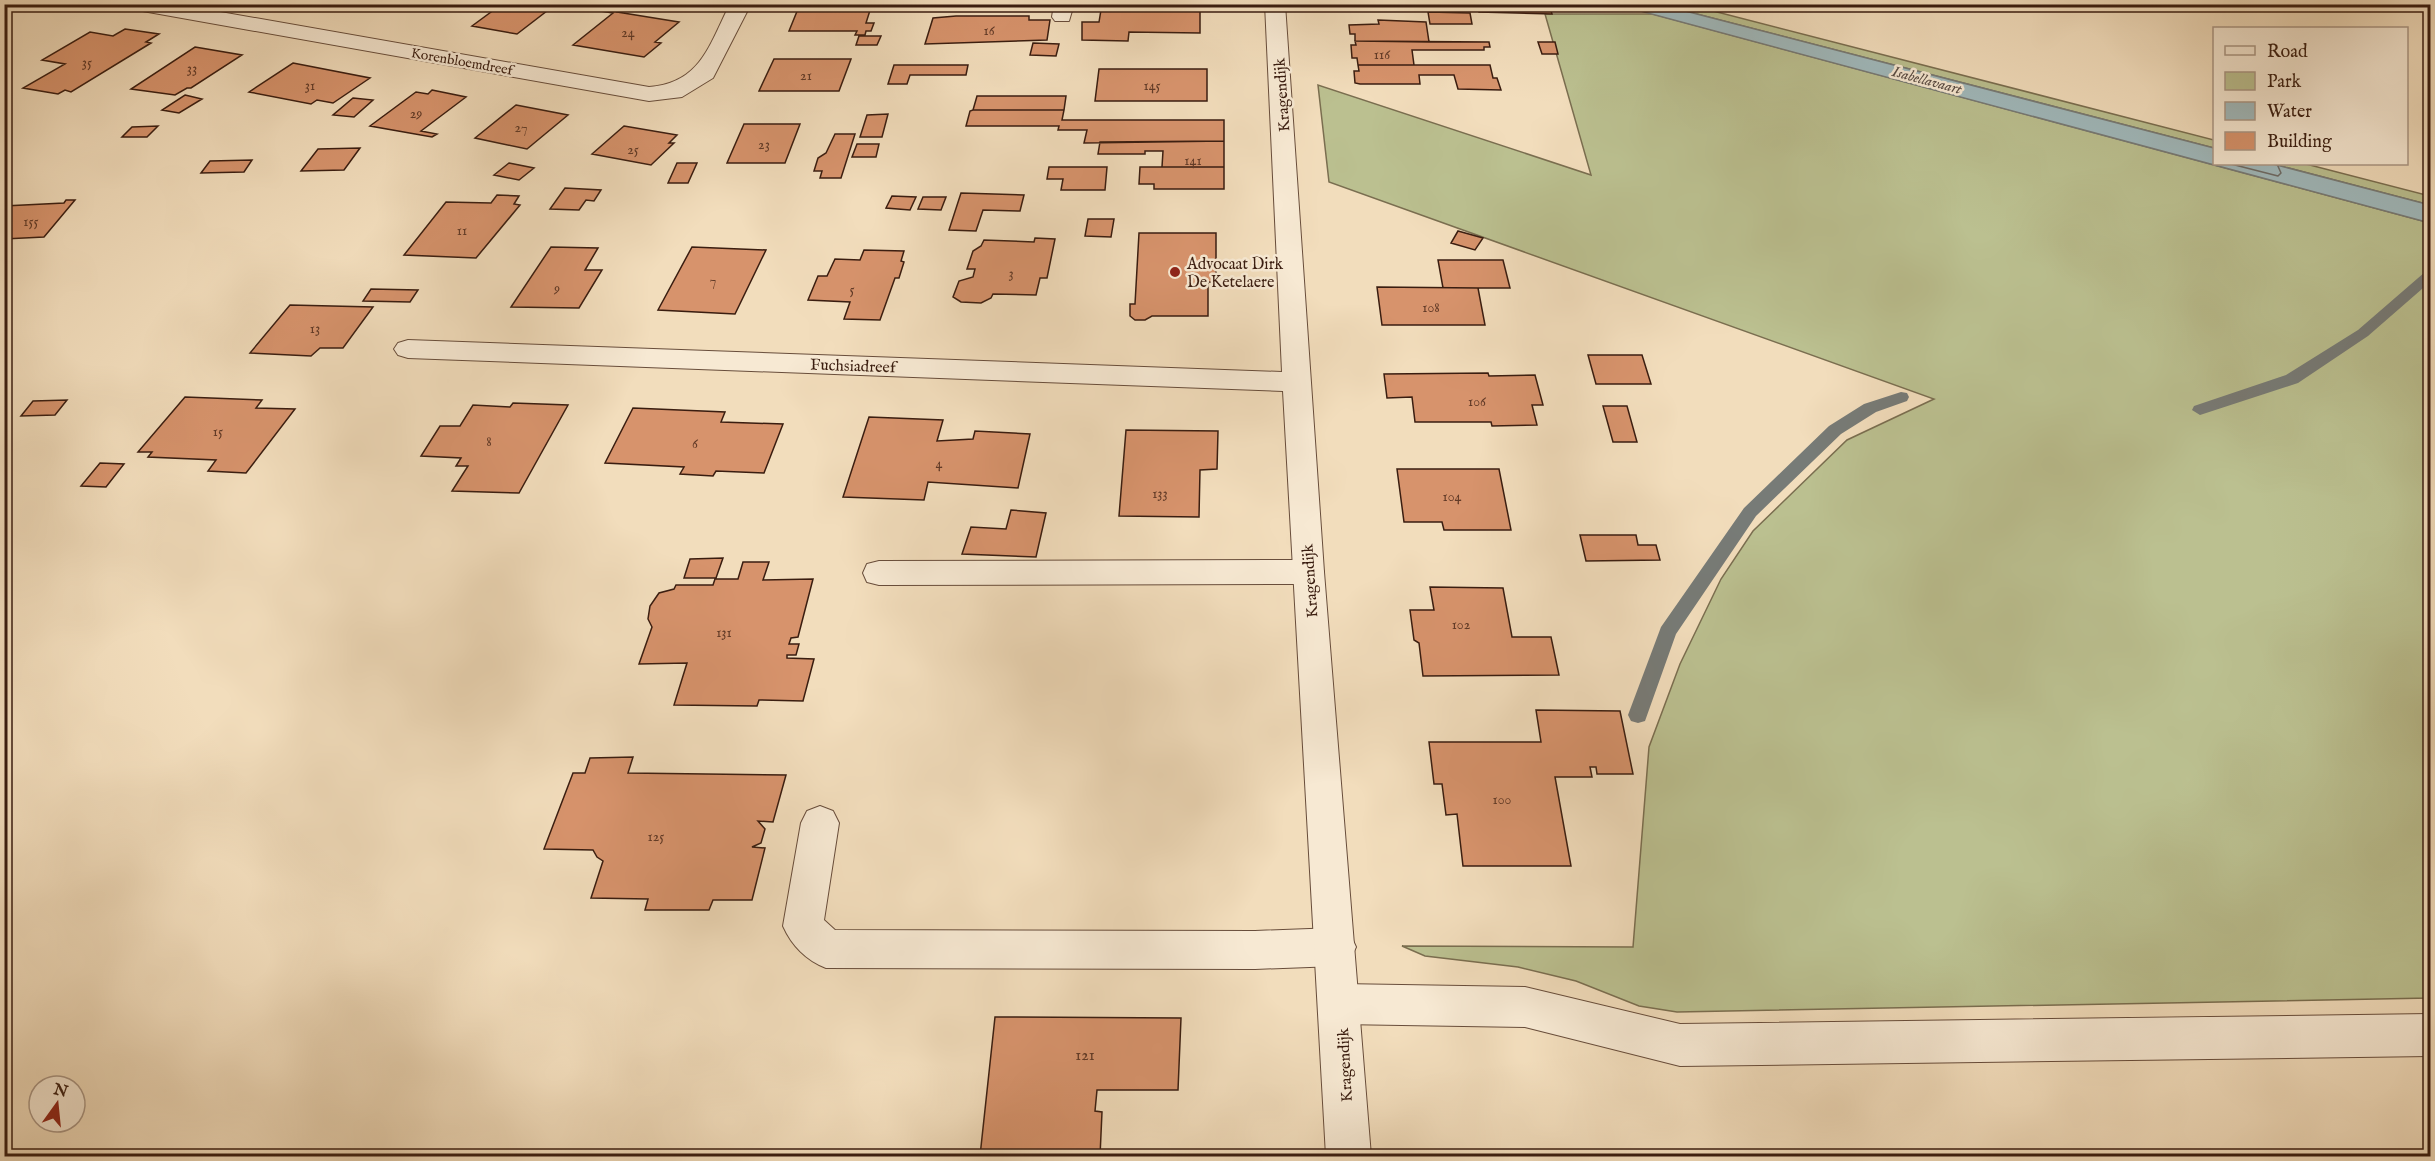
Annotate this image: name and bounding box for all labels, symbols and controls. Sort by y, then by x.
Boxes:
house number: 16 [983,22,996,40]
house number: 24 [621,24,635,42]
legend [2213,27,2408,165]
text: Road [2267,41,2308,64]
street label: Korenbloemdreef [410,44,517,80]
house number: 116 [1374,46,1391,64]
house number: 35 [82,54,92,72]
street label: Kragendijk [1270,57,1296,132]
house number: 33 [187,60,197,78]
water label: Isabellavaart [1889,62,1965,99]
house number: 21 [800,67,812,85]
text: Park [2267,71,2302,94]
house number: 31 [305,77,315,95]
house number: 145 [1143,77,1161,95]
text: Water [2267,101,2312,124]
house number: 29 [410,105,422,123]
house number: 27 [515,119,527,137]
text: Building [2267,131,2332,154]
house number: 23 [758,136,770,154]
house number: 25 [627,141,639,159]
house number: 141 [1184,152,1202,170]
house number: 155 [23,213,39,231]
house number: 11 [457,222,467,240]
place label: Advocaat Dirk De Ketelaere [1186,255,1283,293]
house number: 3 [1008,265,1014,283]
marker: Advocaat Dirk De Ketelaere [1168,265,1182,279]
house number: 7 [710,272,716,290]
house number: 9 [553,280,560,298]
house number: 5 [849,281,855,299]
house number: 108 [1422,299,1440,317]
house number: 13 [310,320,320,338]
street label: Fuchsiadreef [810,356,899,379]
house number: 106 [1468,393,1487,411]
house number: 15 [213,423,223,441]
house number: 8 [486,433,492,451]
house number: 6 [692,435,699,453]
house number: 4 [936,455,943,473]
house number: 133 [1152,485,1168,503]
house number: 104 [1443,488,1462,506]
street label: Kragendijk [1298,543,1324,618]
house number: 102 [1452,616,1471,634]
house number: 131 [716,624,732,642]
house number: 100 [1493,791,1512,809]
house number: 125 [648,828,664,846]
street label: Kragendijk [1334,1027,1358,1102]
house number: 121 [1075,1046,1095,1066]
north arrow [27,1074,87,1134]
text: N [50,1080,70,1103]

